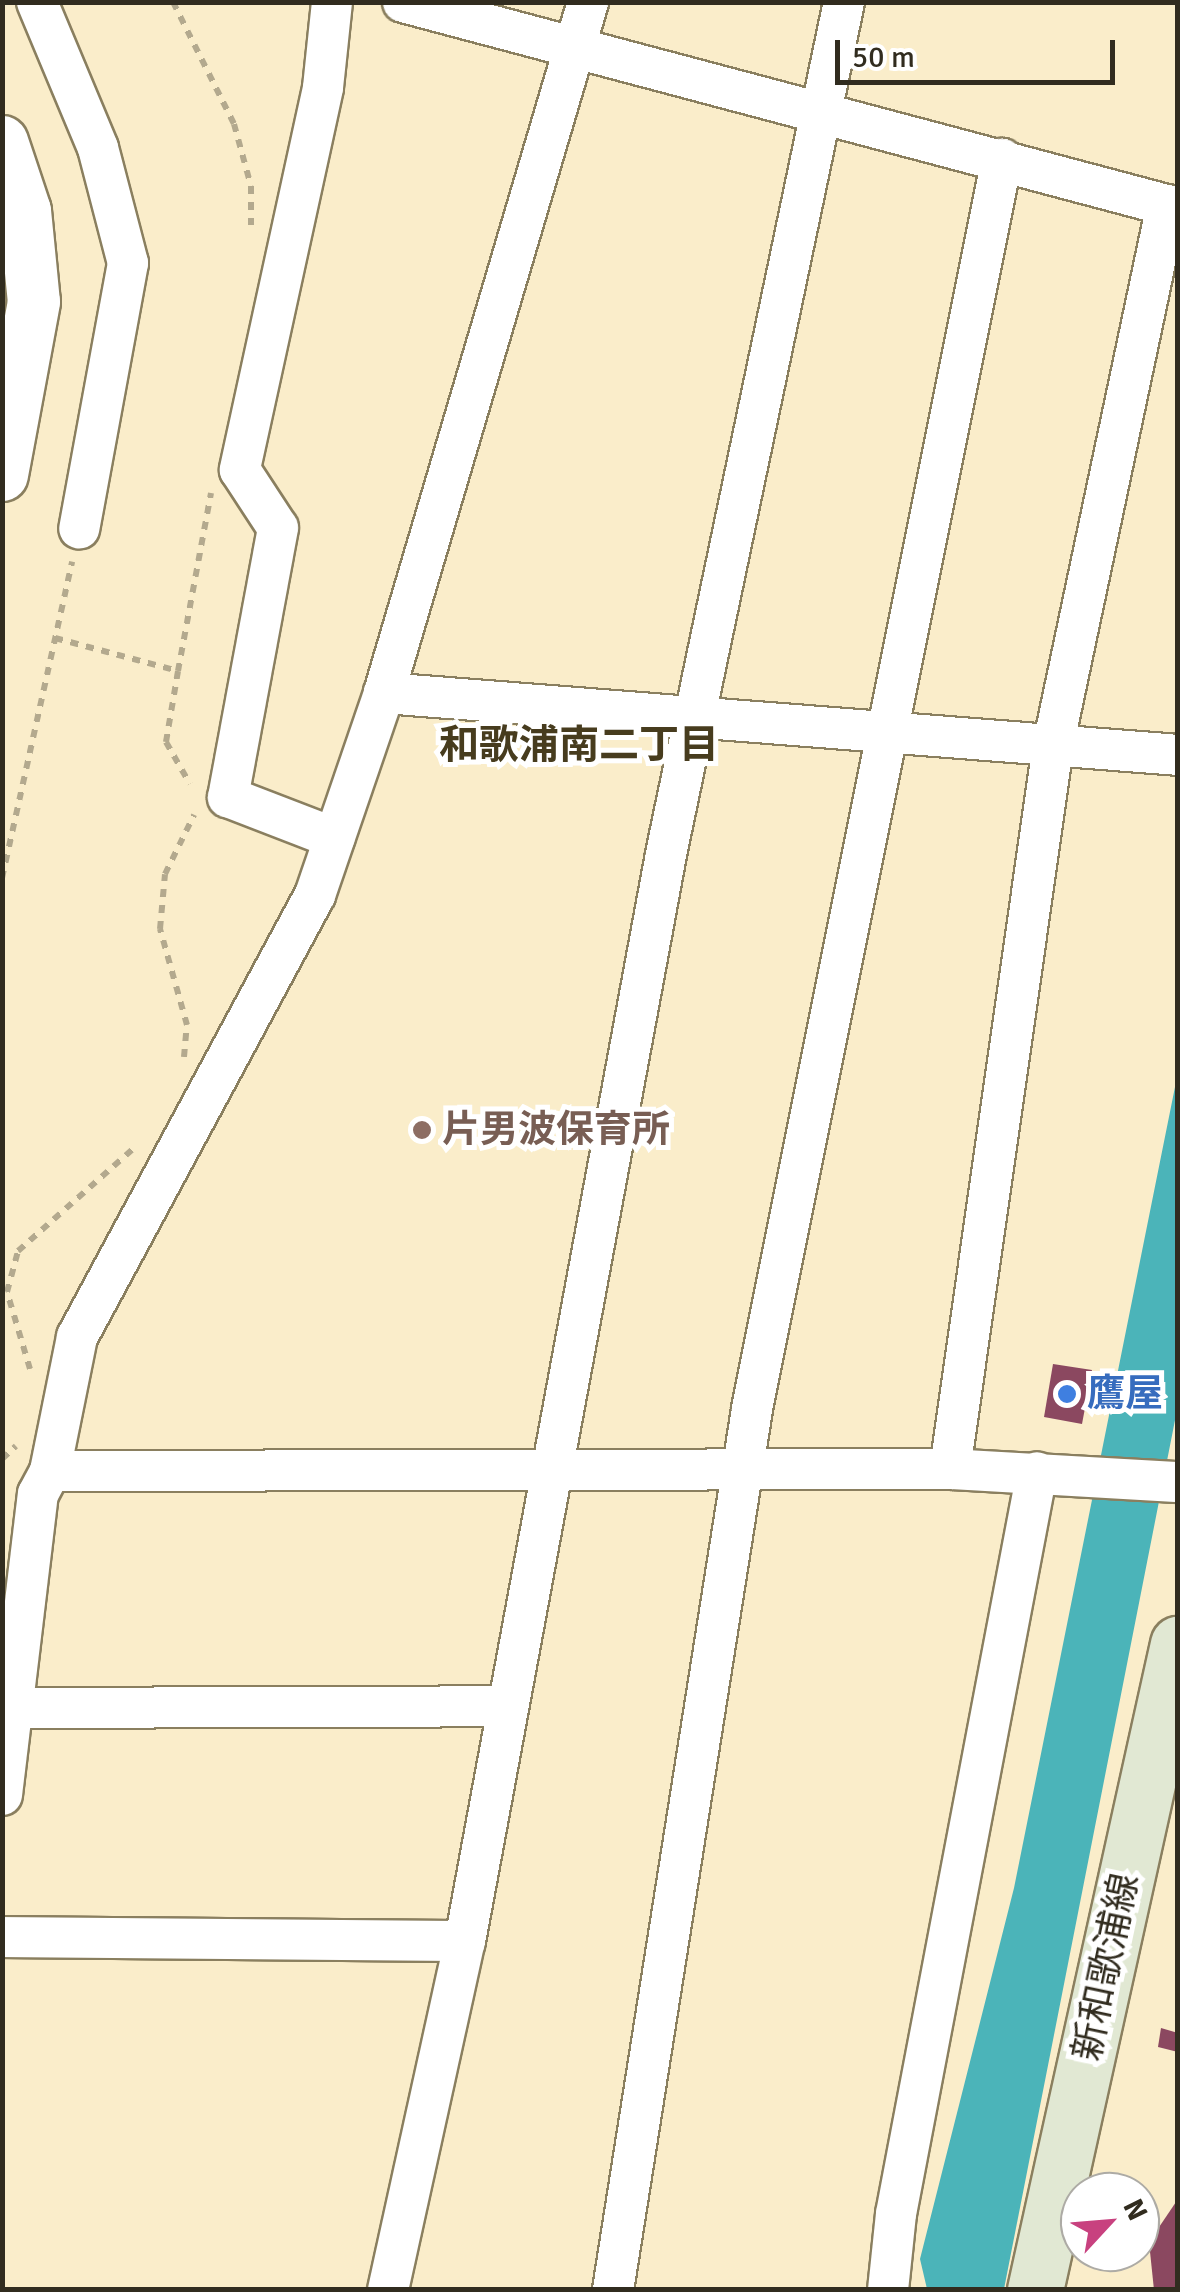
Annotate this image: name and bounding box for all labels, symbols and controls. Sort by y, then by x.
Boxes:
scale bar [840,20,1120,82]
text: 50 m [852,39,915,76]
district label: 和歌浦南二丁目 [439,721,719,769]
place label: 片男波保育所 [442,1107,670,1153]
marker: 片男波保育所 [411,1119,433,1141]
place label: 鷹屋 [1087,1371,1163,1417]
marker: 鷹屋 [1056,1383,1078,1405]
street label: 新和歌浦線 [1064,1869,1148,2065]
north arrow [1060,2172,1160,2272]
text: N [1116,2194,1155,2226]

